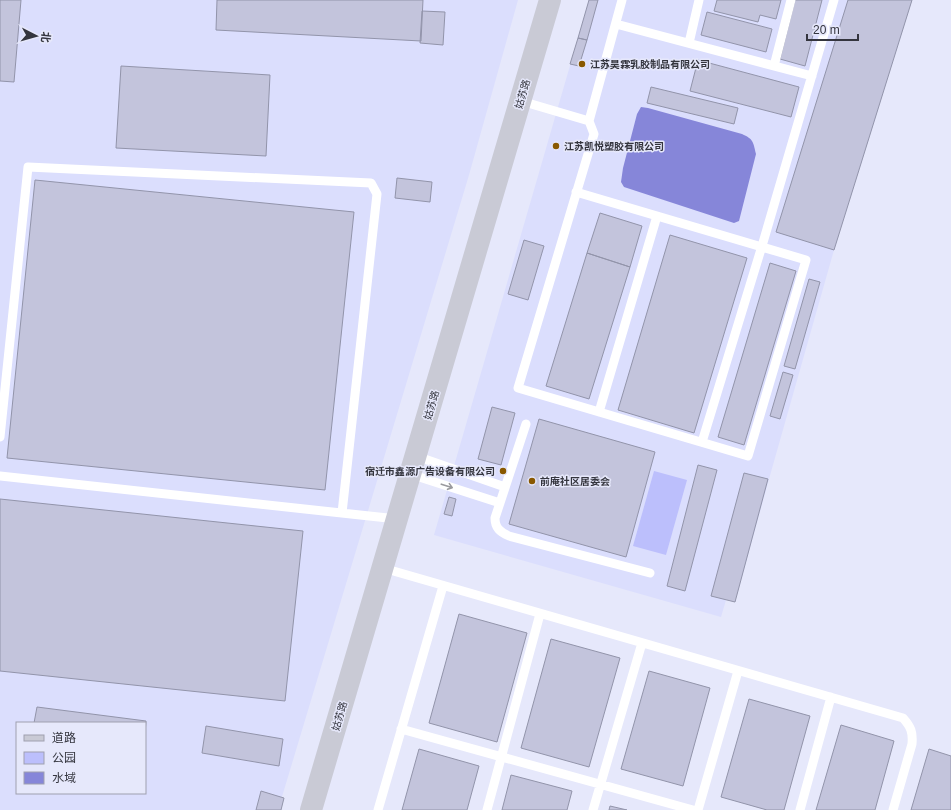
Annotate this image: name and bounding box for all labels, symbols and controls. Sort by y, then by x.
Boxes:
north arrow [16,16,56,56]
scale bar [807,16,858,42]
text: 20 m [813,23,840,37]
text: 北 [39,31,52,43]
place label: 江苏昊霖乳胶制品有限公司 [590,58,710,70]
marker: 江苏昊霖乳胶制品有限公司 [577,59,587,69]
street label: 姑苏路 [513,78,532,110]
marker: 江苏凯悦塑胶有限公司 [551,141,561,151]
place label: 江苏凯悦塑胶有限公司 [564,141,664,152]
street label: 姑苏路 [422,389,441,421]
place label: 宿迁市鑫源广告设备有限公司 [365,466,495,477]
marker: 宿迁市鑫源广告设备有限公司 [498,466,508,476]
place label: 前庵社区居委会 [540,475,610,487]
marker: 前庵社区居委会 [527,476,537,486]
one-way arrow [441,483,453,491]
street label: 姑苏路 [330,700,349,732]
legend [16,722,146,794]
text: 道路 [52,731,76,745]
text: 公园 [52,751,76,765]
text: 水域 [52,771,76,785]

